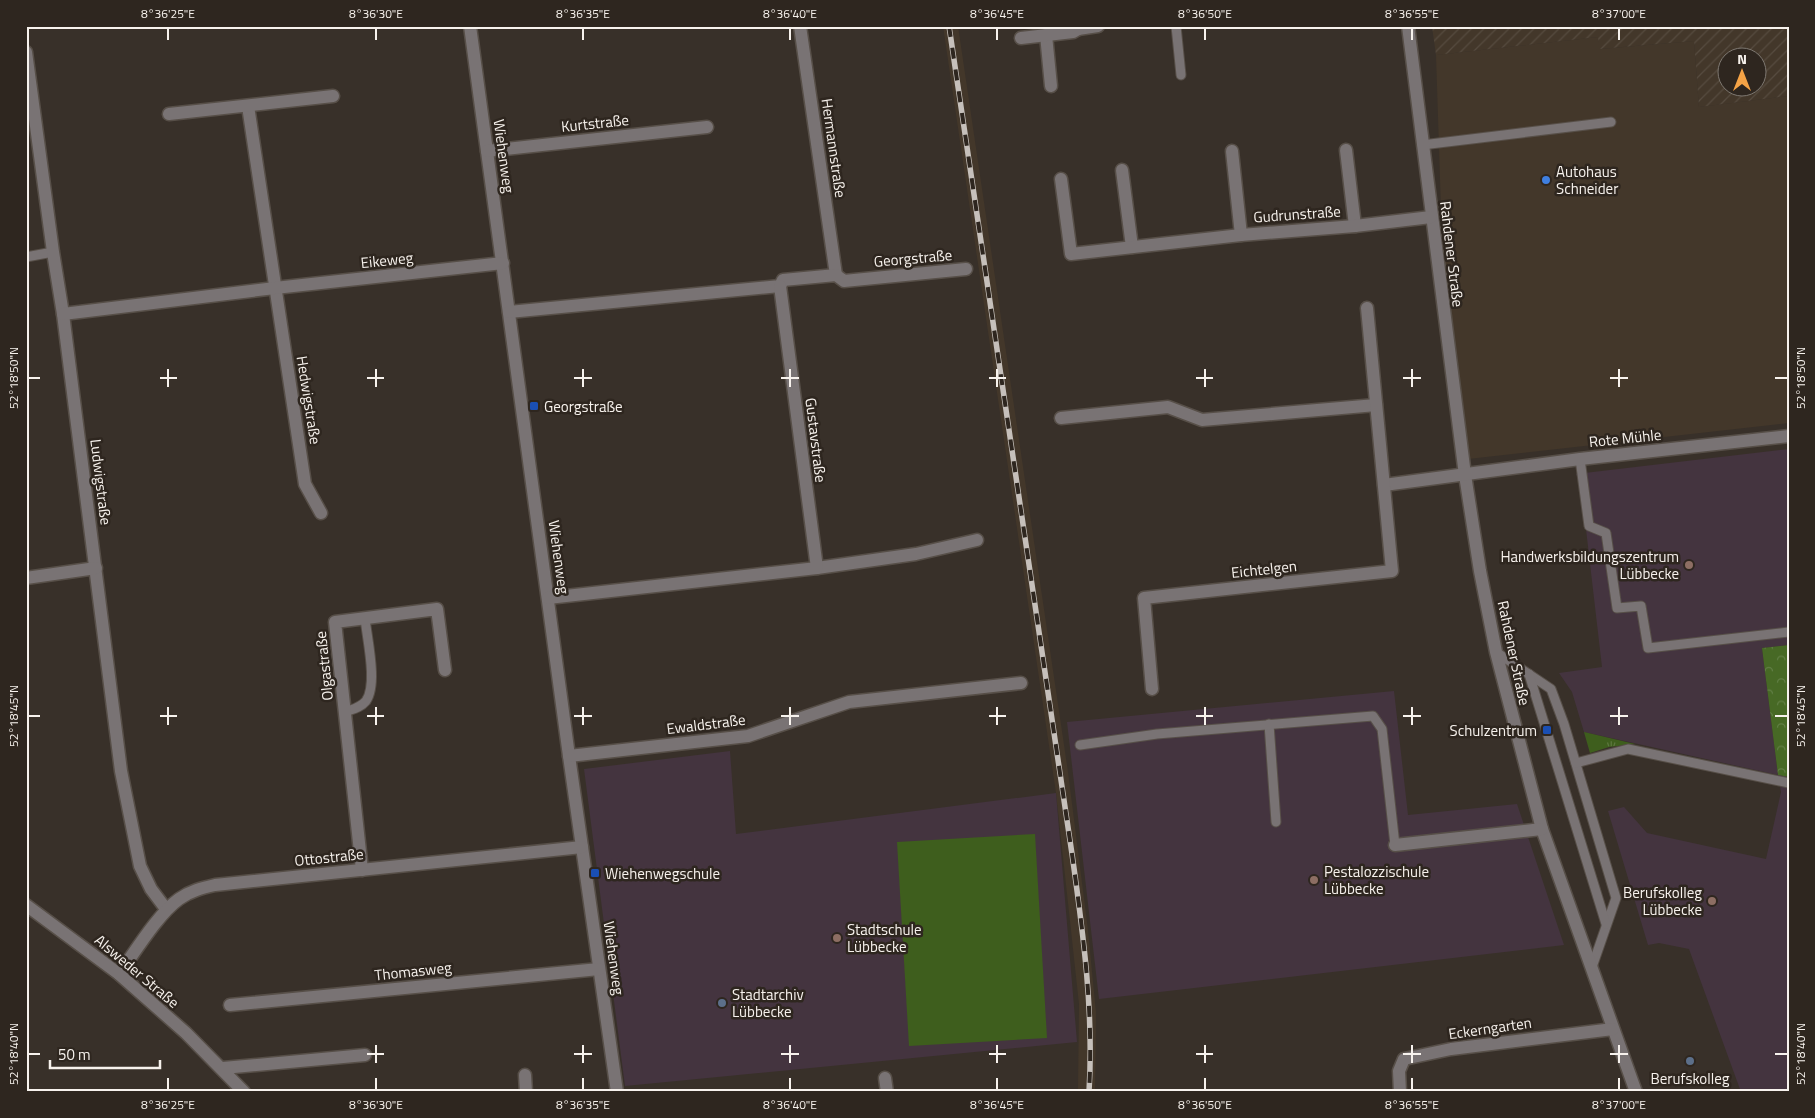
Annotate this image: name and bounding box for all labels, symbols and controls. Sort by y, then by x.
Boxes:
text: 8°36'25"E [141,4,195,23]
text: 8°36'30"E [349,4,403,23]
text: 8°36'35"E [556,4,610,23]
text: 8°36'40"E [763,4,817,23]
text: 8°36'45"E [970,4,1024,23]
text: 8°36'50"E [1178,4,1232,23]
text: 8°36'55"E [1385,4,1439,23]
text: 8°37'00"E [1592,4,1646,23]
north arrow [1718,48,1768,98]
text: N [1737,48,1747,69]
street label: Hermannstraße [816,97,852,199]
street label: Kurtstraße [560,108,630,138]
street label: Wiehenweg [487,118,521,195]
place label: Autohaus Schneider [1556,160,1618,200]
marker: Autohaus Schneider [1540,174,1552,186]
street label: Gudrunstraße [1253,199,1341,229]
street label: Rahdener Straße [1434,200,1470,308]
street label: Georgstraße [873,243,953,273]
street label: Eikeweg [360,246,415,274]
text: 52°18'50"N [4,347,23,409]
text: 52°18'50"N [1791,347,1810,409]
street label: Hedwigstraße [291,354,327,446]
place label: Georgstraße [544,395,623,418]
street label: Gustavstraße [799,396,833,484]
marker: Georgstraße [528,400,540,412]
street label: Rote Mühle [1588,423,1662,453]
street label: Ludwigstraße [84,438,118,526]
street label: Wiehenweg [542,519,576,596]
place label: Handwerksbildungszentrum Lübbecke [1500,545,1679,585]
street label: Eichtelgen [1230,554,1298,584]
marker: Handwerksbildungszentrum Lübbecke [1683,559,1695,571]
street label: Rahdener Straße [1492,598,1536,708]
street label: Olgastraße [309,630,339,702]
text: 52°18'45"N [4,685,23,747]
text: 52°18'45"N [1791,685,1810,747]
street label: Ewaldstraße [665,708,747,740]
place label: Schulzentrum [1450,719,1537,742]
marker: Schulzentrum [1541,724,1553,736]
street label: Ottostraße [293,842,365,872]
place label: Pestalozzischule Lübbecke [1324,860,1429,900]
place label: Wiehenwegschule [605,862,720,885]
marker: Wiehenwegschule [589,867,601,879]
marker: Pestalozzischule Lübbecke [1308,874,1320,886]
place label: Berufskolleg Lübbecke [1623,881,1702,921]
marker: Berufskolleg Lübbecke [1706,895,1718,907]
place label: Stadtschule Lübbecke [847,918,922,958]
street label: Wiehenweg [597,920,631,997]
street label: Alsweder Straße [90,929,184,1013]
marker: Stadtschule Lübbecke [831,932,843,944]
street label: Thomasweg [373,955,453,986]
place label: Stadtarchiv Lübbecke [732,983,804,1023]
marker: Stadtarchiv Lübbecke [716,997,728,1009]
street label: Eckerngarten [1447,1011,1533,1045]
text: 52°18'40"N [4,1023,23,1085]
text: 52°18'40"N [1791,1023,1810,1085]
scale bar [50,1038,160,1070]
text: 50 m [58,1043,91,1066]
marker: Berufskolleg [1684,1055,1696,1067]
place label: Berufskolleg [1650,1067,1730,1090]
text: 8°36'25"E [141,1095,195,1114]
text: 8°36'30"E [349,1095,403,1114]
text: 8°36'35"E [556,1095,610,1114]
text: 8°36'40"E [763,1095,817,1114]
text: 8°36'45"E [970,1095,1024,1114]
text: 8°36'50"E [1178,1095,1232,1114]
text: 8°36'55"E [1385,1095,1439,1114]
text: 8°37'00"E [1592,1095,1646,1114]

